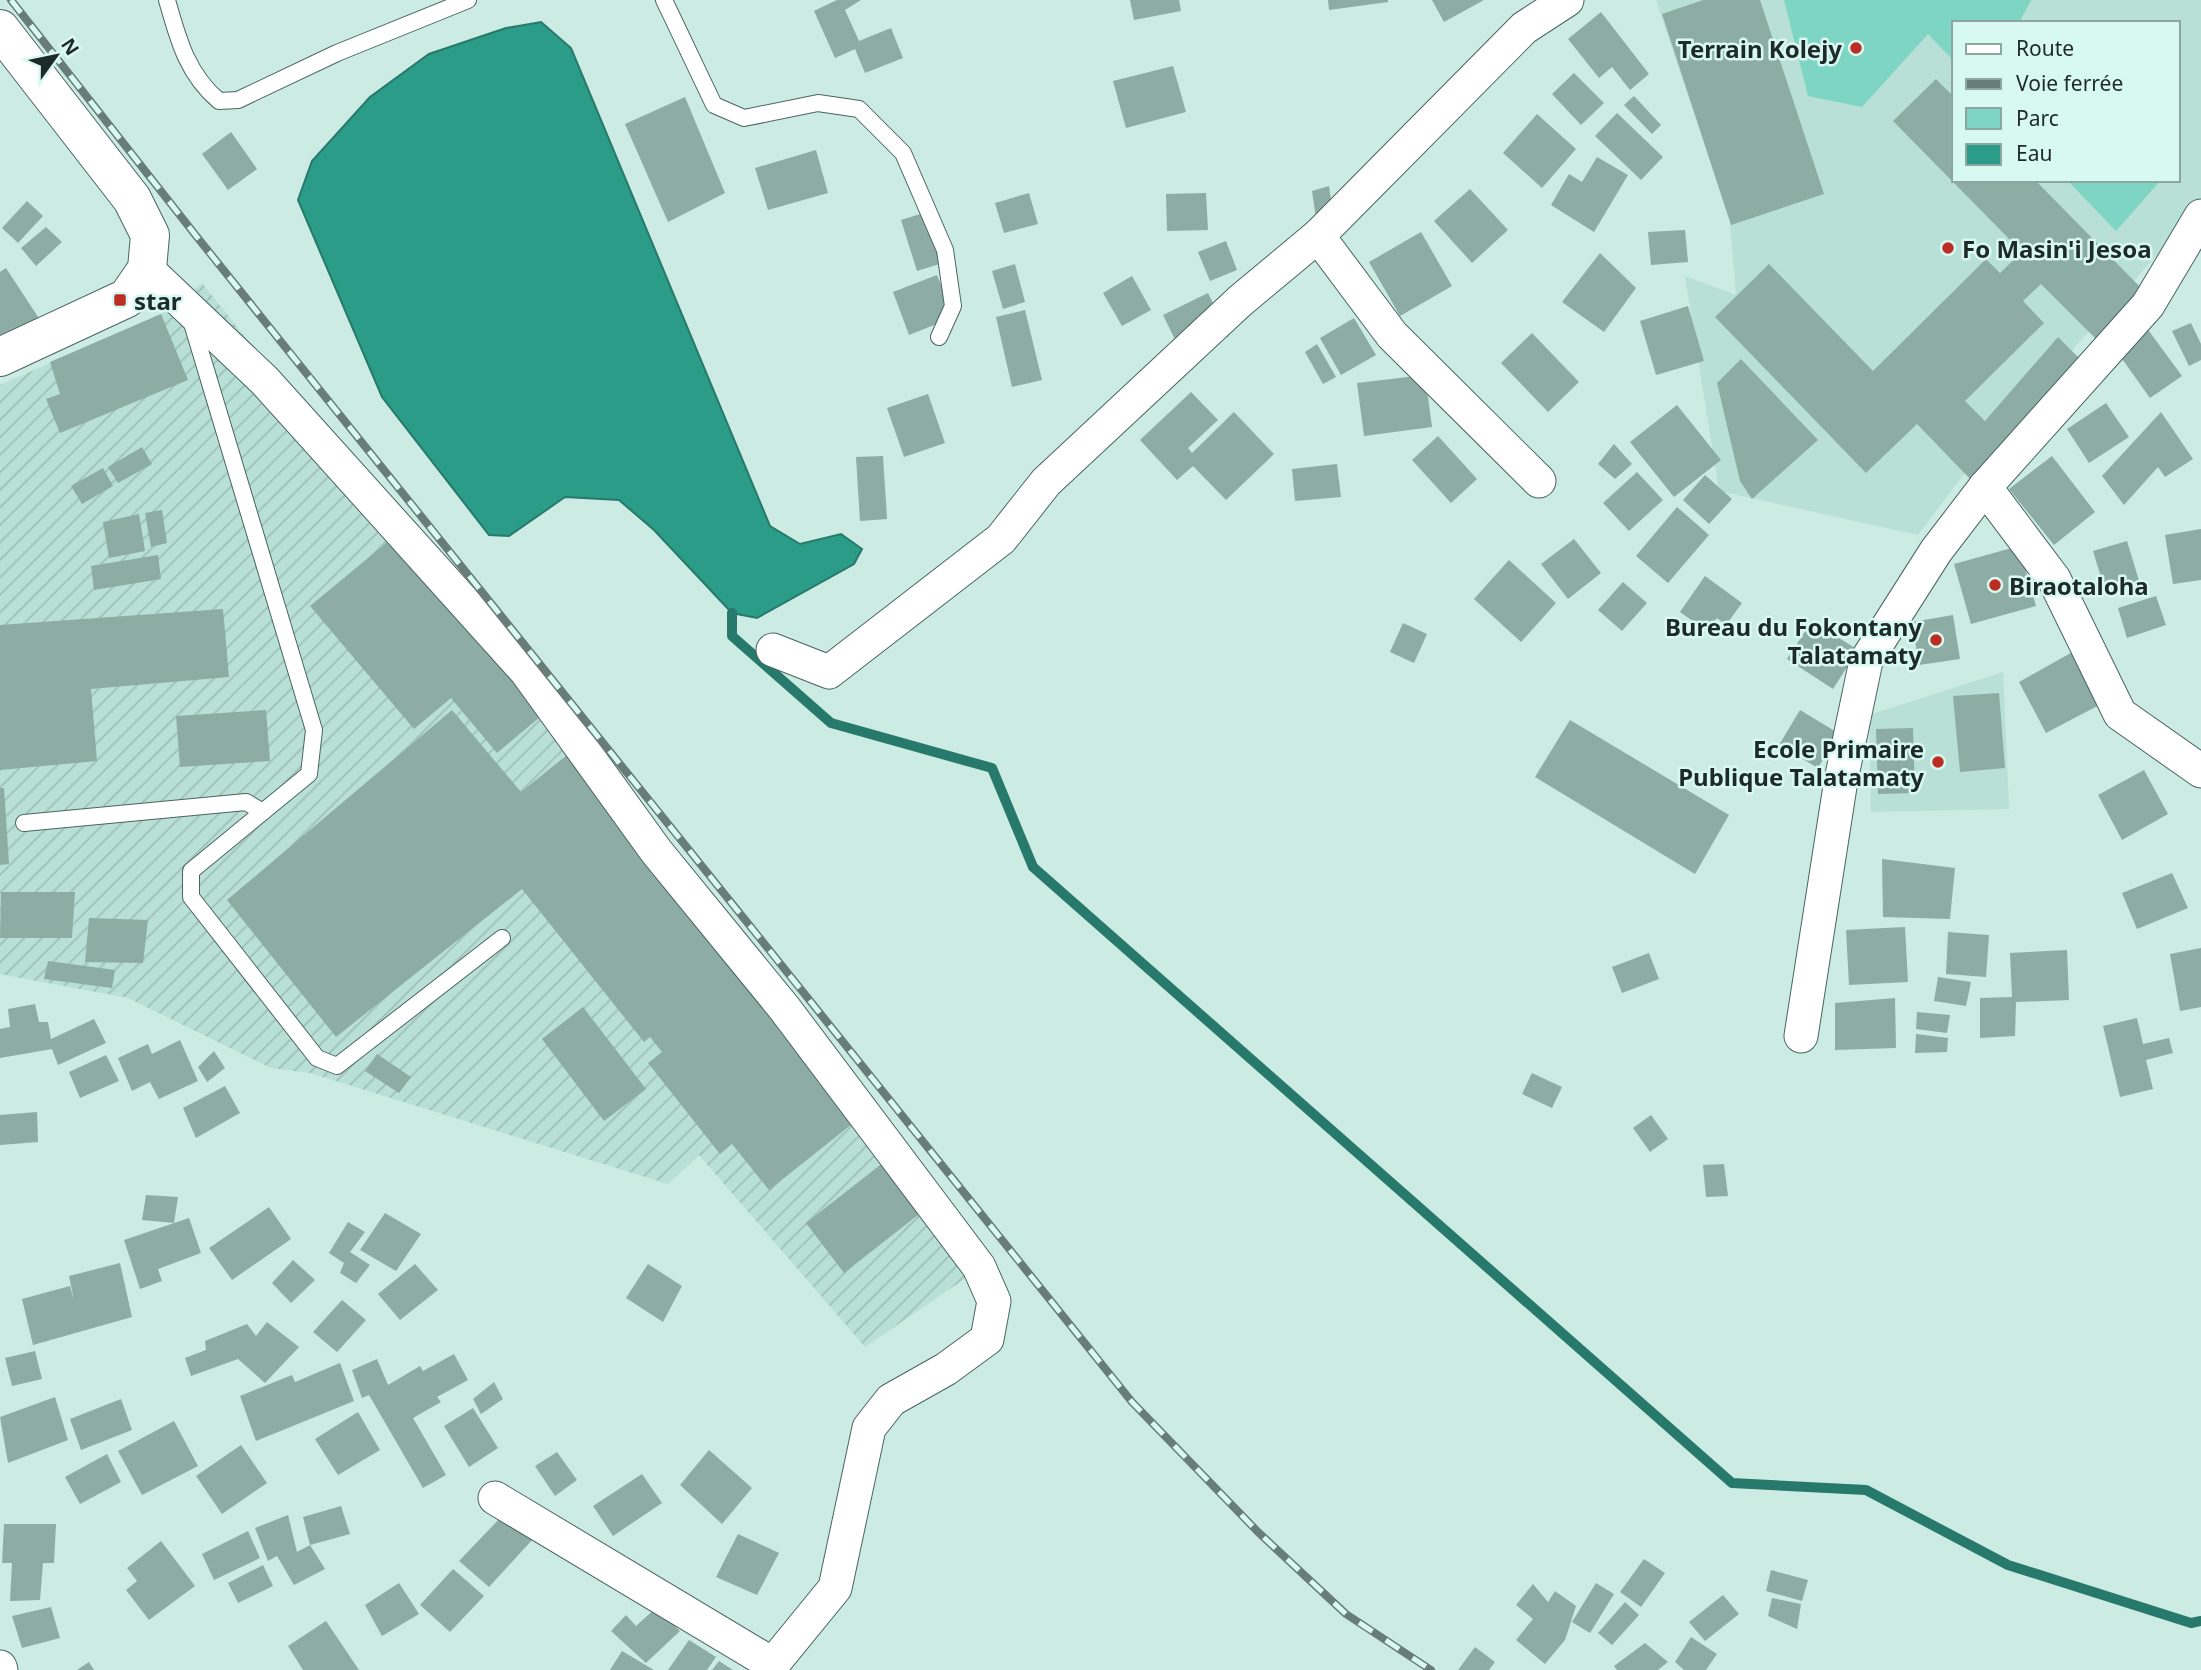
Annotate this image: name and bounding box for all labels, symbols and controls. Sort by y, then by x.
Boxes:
north arrow [21,21,91,91]
legend [1952,21,2180,182]
place label: Terrain Kolejy [1678,32,1842,65]
text: N [55,33,85,60]
text: Route [2016,34,2074,62]
marker: Terrain Kolejy [1848,40,1864,56]
text: Voie ferrée [2016,69,2123,97]
text: Parc [2016,104,2059,132]
text: Eau [2016,139,2052,167]
place label: Fo Masin'i Jesoa [1962,232,2152,265]
marker: Fo Masin'i Jesoa [1940,240,1956,256]
place label: star [134,284,182,317]
marker: star [112,292,128,308]
place label: Biraotaloha [2009,569,2149,602]
marker: Biraotaloha [1987,577,2003,593]
place label: Bureau du Fokontany Talatamaty [1665,610,1922,671]
marker: Bureau du Fokontany Talatamaty [1928,632,1944,648]
place label: Ecole Primaire Publique Talatamaty [1678,732,1924,793]
marker: Ecole Primaire Publique Talatamaty [1930,754,1946,770]

